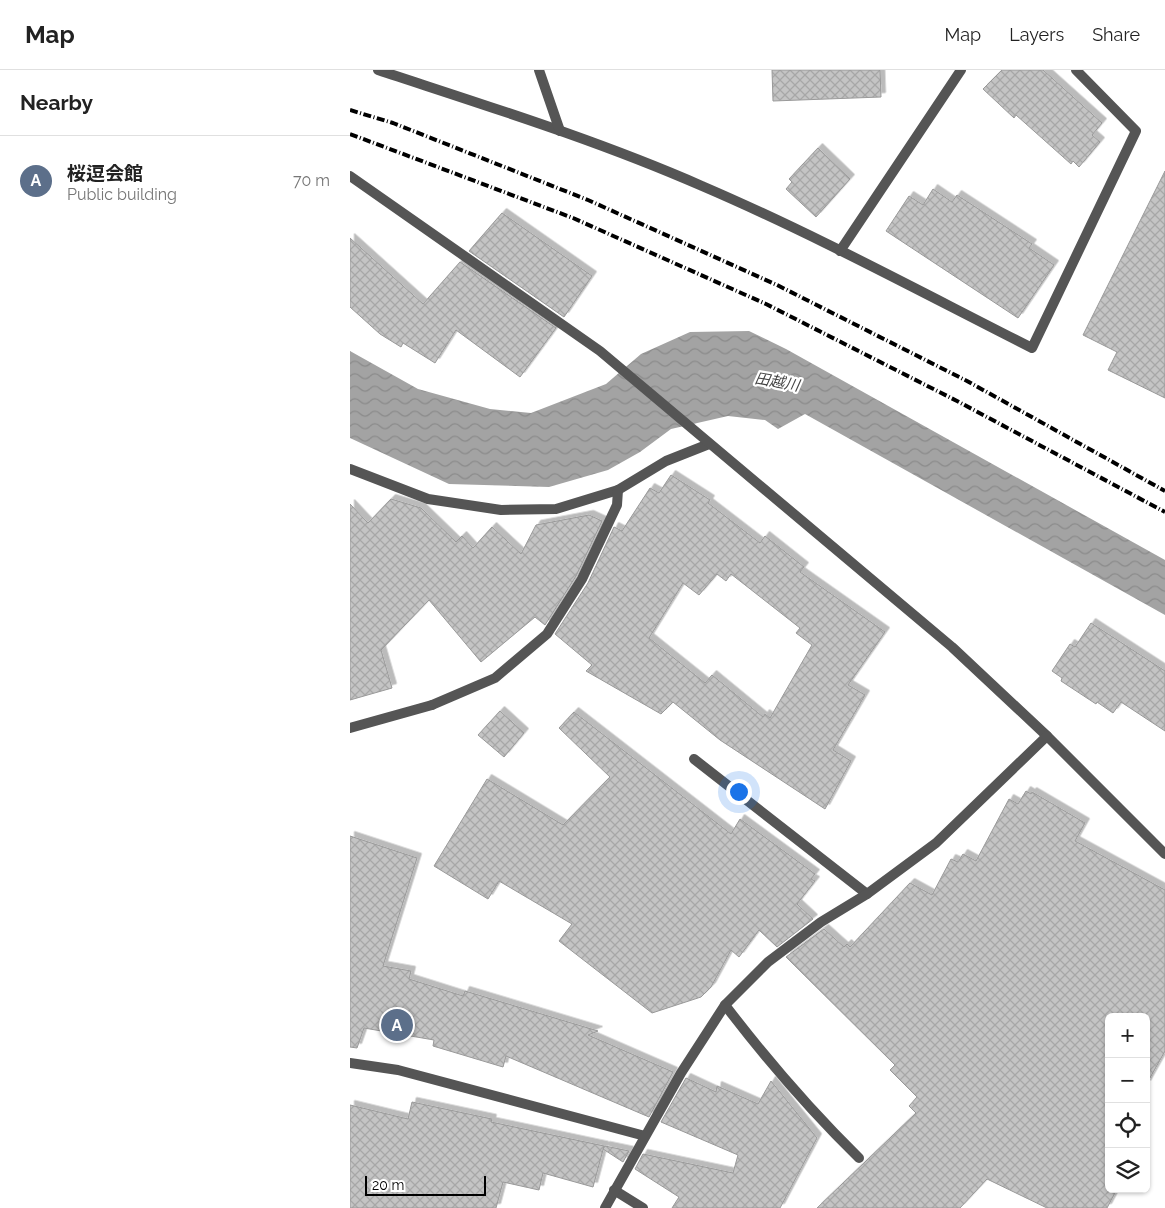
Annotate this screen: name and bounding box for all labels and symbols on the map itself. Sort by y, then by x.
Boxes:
water label: 田越川 [753,369,803,395]
your location [726,779,752,805]
pin: A [381,1006,413,1044]
scale bar [365,1173,486,1196]

